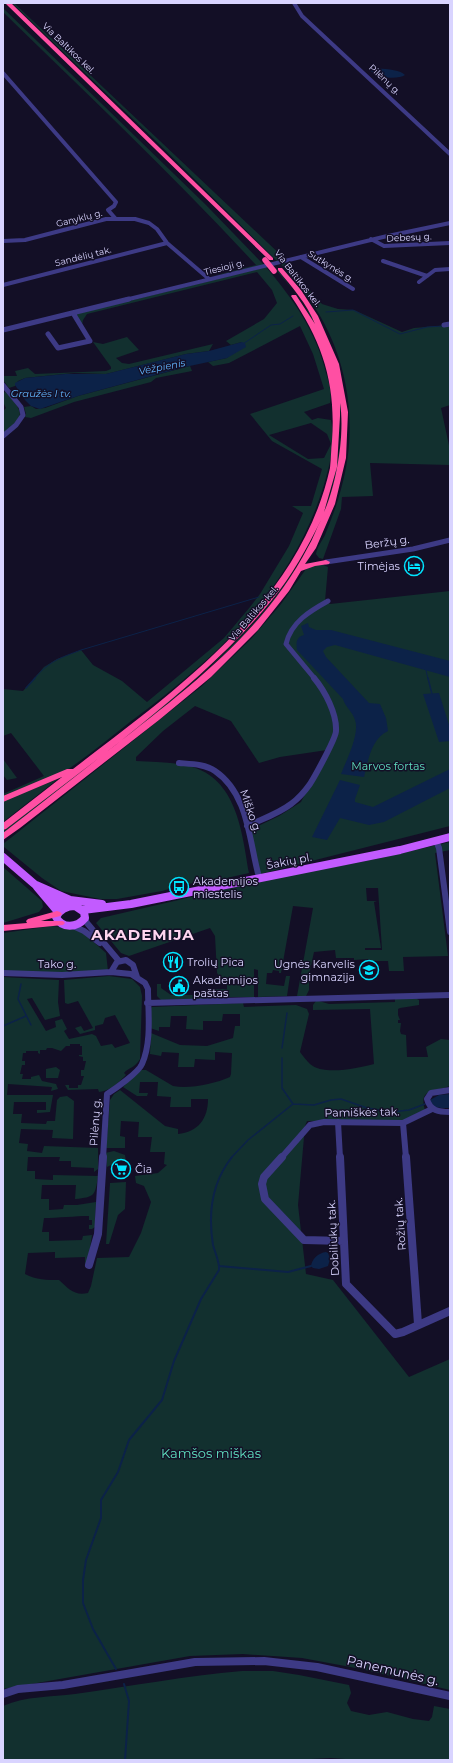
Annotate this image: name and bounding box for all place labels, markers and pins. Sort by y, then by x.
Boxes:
hotel icon: Timėjas [403,555,425,577]
place label: Timėjas [358,559,401,573]
place label: Akademijos miestelis [193,874,258,901]
bus stop icon: Akademijos miestelis [168,876,190,898]
restaurant icon: Trolių Pica [162,951,184,973]
place label: Trolių Pica [187,955,244,969]
place label: Ugnės Karvelis gimnazija [274,957,356,984]
school or university icon: Ugnės Karvelis gimnazija [358,959,380,981]
place label: Akademijos paštas [193,973,258,1000]
public building icon: Akademijos paštas [168,975,190,997]
supermarket icon: Čia [110,1158,132,1180]
place label: Čia [135,1162,152,1176]

